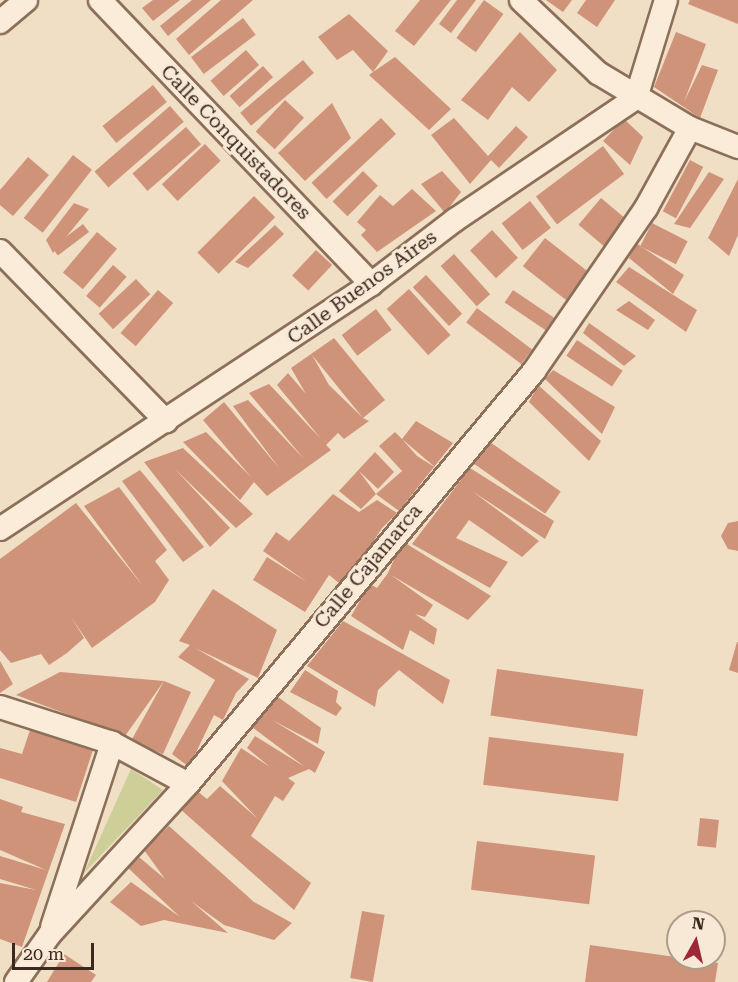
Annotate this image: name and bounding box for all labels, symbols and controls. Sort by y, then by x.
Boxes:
street label: Calle Conquistadores [156,60,316,224]
street label: Calle Buenos Aires [283,225,441,349]
street label: Calle Cajamarca [309,499,427,633]
north arrow [666,910,726,970]
text: N [691,913,706,934]
scale bar [15,931,98,969]
text: 20 m [23,943,64,964]

